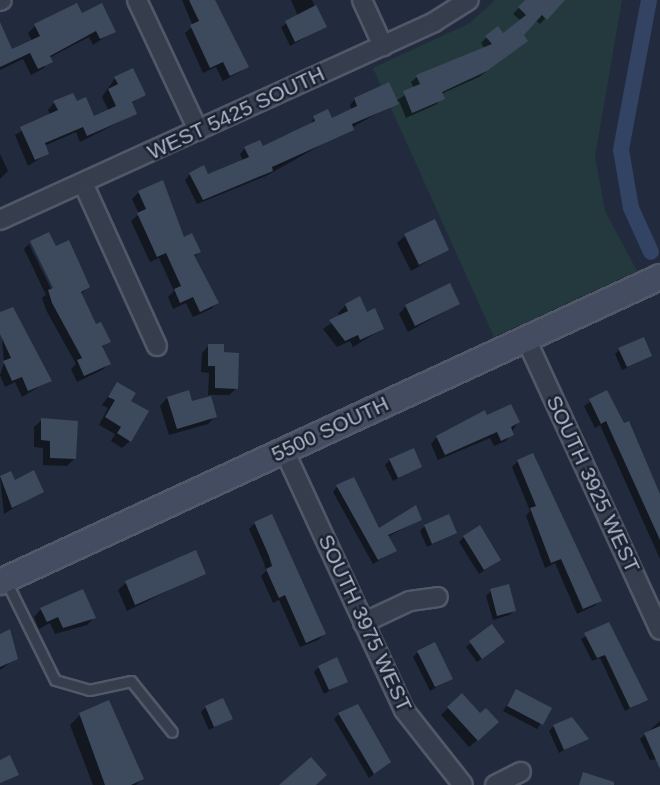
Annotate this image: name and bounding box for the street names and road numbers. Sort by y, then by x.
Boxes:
street label: WEST 5425 SOUTH [143,61,329,165]
street label: 5500 SOUTH [268,391,392,467]
street label: SOUTH 3925 WEST [541,391,645,577]
street label: SOUTH 3975 WEST [313,530,417,716]

